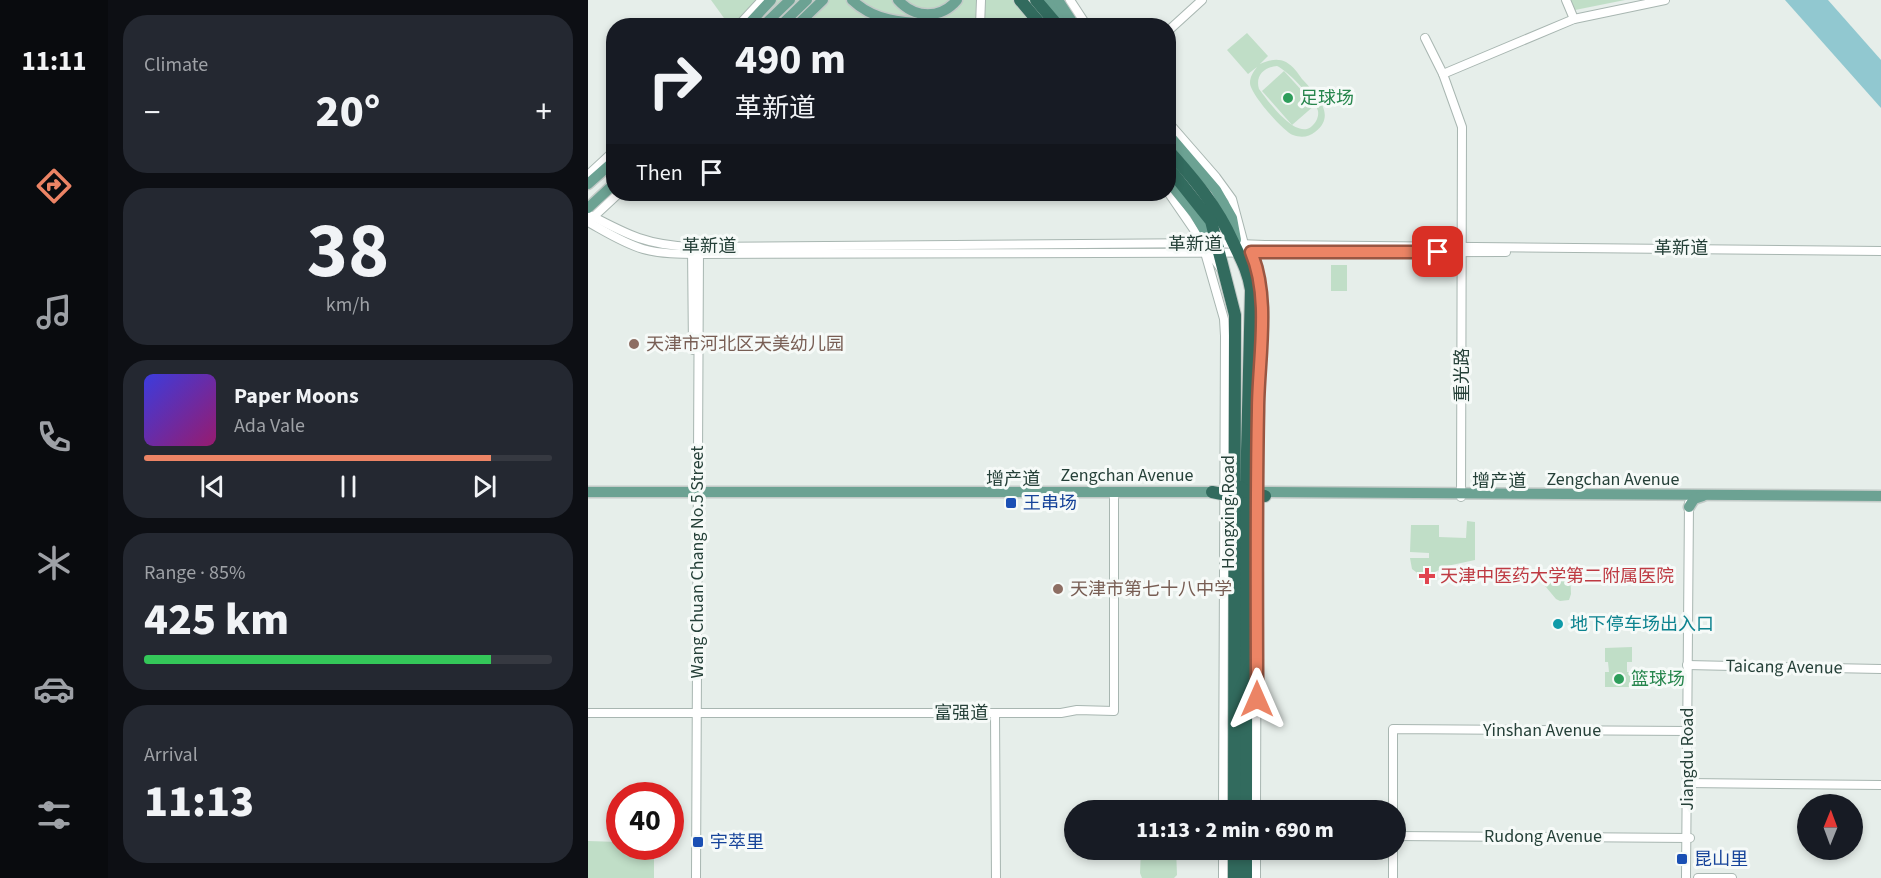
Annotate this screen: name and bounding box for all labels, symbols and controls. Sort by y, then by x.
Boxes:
text: 490 m [735,30,846,90]
text: 11:11 [21,42,87,81]
icon: right [636,42,714,120]
text: Climate [144,51,208,79]
text: 20° [316,80,380,144]
place label: 足球场 [1300,86,1354,111]
text: − [144,89,160,136]
text: + [536,89,552,136]
text: 革新道 [735,89,816,128]
marker: 足球场 [1281,91,1295,105]
icon: arrive [695,156,728,189]
text: Then [636,157,683,189]
icon: directions [33,165,75,207]
text: 38 [307,196,389,307]
pin [1412,226,1463,277]
street label: 革新道 [1168,232,1222,257]
street label: 革新道 [682,234,736,259]
icon: arrive [1421,235,1454,268]
street label: 革新道 [1654,236,1708,261]
icon: music [33,291,75,333]
text: km/h [326,291,370,319]
place label: 天津市河北区天美幼儿园 [646,332,844,357]
marker: 天津市河北区天美幼儿园 [627,337,641,351]
street label: 重光路 [1450,348,1475,402]
text: Paper Moons [234,380,359,412]
text: Ada Vale [234,412,305,440]
icon: phone [33,416,75,458]
street label: Wang Chuan Chang No.5 Street [685,446,710,678]
street label: Hongxing Road [1216,455,1241,569]
street label: Zengchan Avenue [1061,463,1194,488]
street label: 增产道 [986,467,1040,492]
street label: Zengchan Avenue [1547,467,1680,492]
street label: 增产道 [1472,469,1526,494]
icon: previous [196,470,229,503]
icon: pause [332,470,365,503]
icon: next [468,470,501,503]
place label: 王串场 [1023,491,1077,516]
marker: 王串场 [1004,496,1018,510]
icon: climate [33,542,75,584]
text: Range · 85% [144,559,245,587]
place label: 天津中医药大学第二附属医院 [1440,564,1674,589]
marker: 天津中医药大学第二附属医院 [1418,567,1436,585]
place label: 天津市第七十八中学 [1070,577,1232,602]
marker: 天津市第七十八中学 [1051,582,1065,596]
text: 425 km [144,588,289,652]
place label: 地下停车场出入口 [1570,612,1714,637]
marker: 地下停车场出入口 [1551,617,1565,631]
street label: Taicang Avenue [1725,653,1843,681]
position arrow [1225,667,1289,731]
place label: 篮球场 [1631,667,1685,692]
icon: car [33,668,75,710]
marker: 篮球场 [1612,672,1626,686]
street label: 富强道 [934,701,988,726]
street label: Jiangdu Road [1675,708,1700,810]
street label: Yinshan Avenue [1482,718,1601,743]
text: Arrival [144,741,198,769]
text: 11:13 [144,770,254,834]
speed limit sign: 40 [606,782,684,860]
icon: filters [33,794,75,836]
north arrow [1797,794,1863,860]
map controls [1797,794,1863,860]
text: 11:13 · 2 min · 690 m [1136,814,1334,846]
street label: Rudong Avenue [1484,824,1602,849]
place label: 宇萃里 [710,830,764,855]
marker: 宇萃里 [691,835,705,849]
place label: 昆山里 [1694,847,1748,872]
marker: 昆山里 [1675,852,1689,866]

